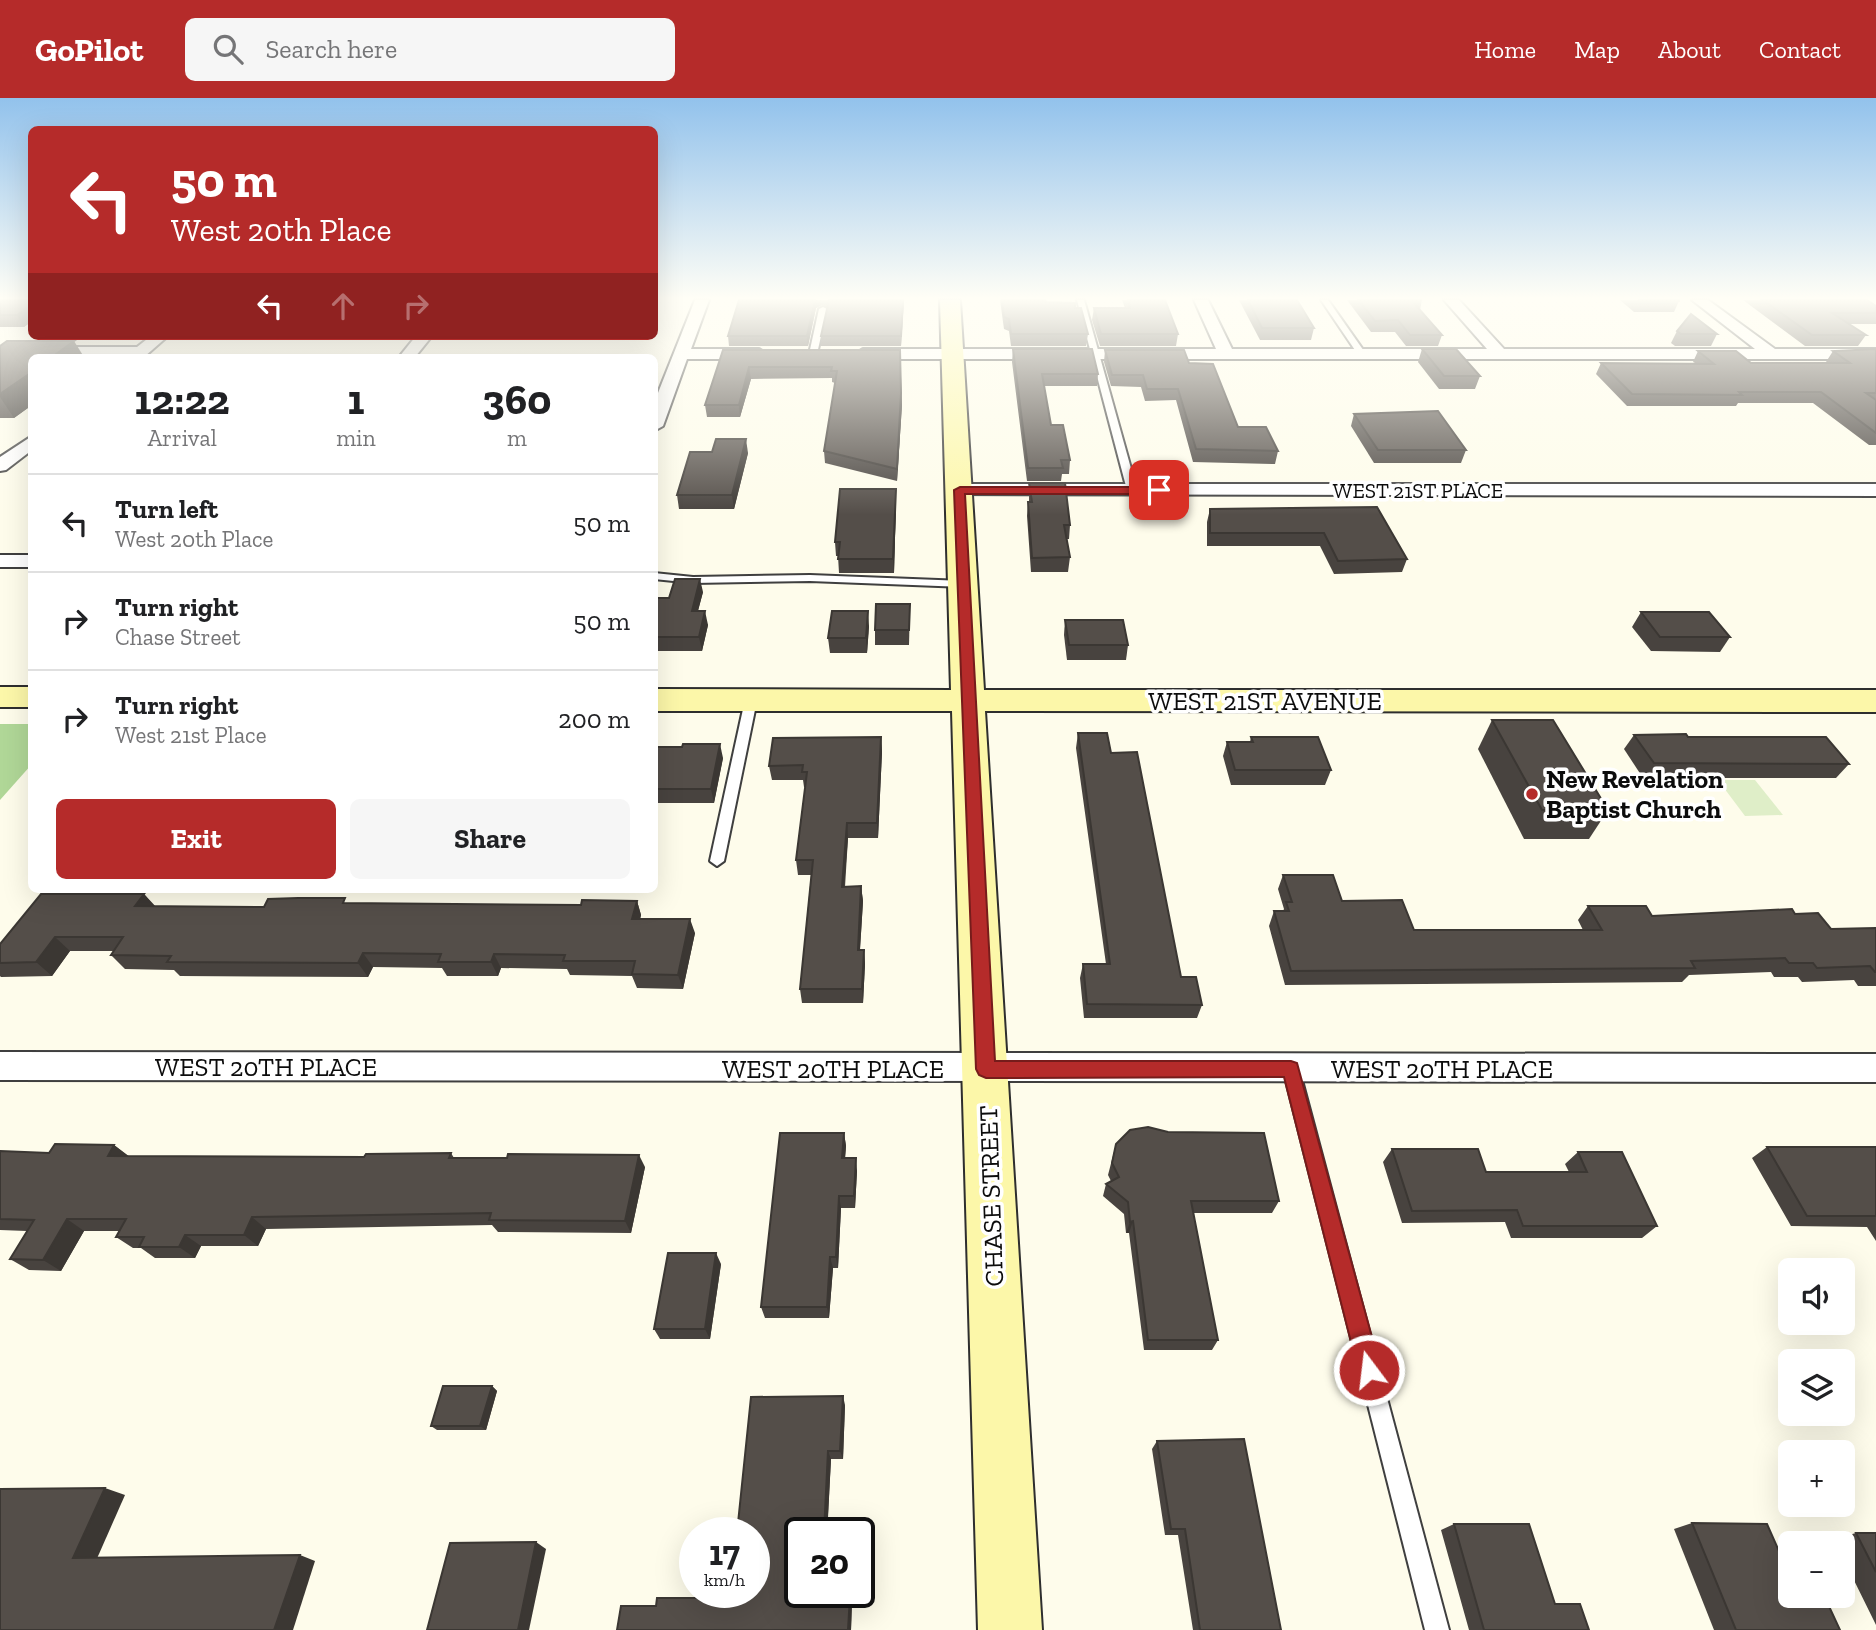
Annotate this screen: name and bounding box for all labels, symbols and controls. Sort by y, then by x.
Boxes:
search box [185,18,675,81]
text: GoPilot [35,30,143,69]
icon: search [209,30,247,68]
text: Search here [265,33,397,65]
text: Home [1474,35,1536,64]
text: Map [1574,35,1620,64]
text: About [1658,35,1721,64]
text: Contact [1759,35,1841,64]
text: 50 m [171,151,277,210]
icon: left [56,154,147,245]
text: West 20th Place [171,211,391,249]
icon: left [251,287,289,325]
icon: ahead [324,287,362,325]
icon: right [397,287,435,325]
text: 12:22 [135,374,230,425]
text: 1 [347,374,364,425]
text: 360 [482,374,551,425]
text: Arrival [147,424,217,452]
text: min [336,424,376,452]
text: m [507,424,527,452]
pin [1129,460,1189,520]
icon: arrive [1140,471,1178,509]
street label: WEST 21ST PLACE [1333,478,1503,503]
text: Turn left [115,493,218,525]
icon: left [56,504,94,542]
text: 50 m [573,507,630,539]
text: West 20th Place [115,525,273,553]
text: Turn right [115,591,238,623]
icon: right [56,602,94,640]
text: 50 m [573,605,630,637]
text: Chase Street [115,623,241,651]
street label: WEST 21ST AVENUE [1148,685,1382,717]
text: Turn right [115,689,238,721]
icon: right [56,700,94,738]
text: 200 m [558,703,630,735]
text: West 21st Place [115,721,266,749]
place label: New Revelation Baptist Church [1546,763,1724,825]
marker: New Revelation Baptist Church [1524,786,1540,802]
button: Exit [56,799,336,879]
button: Share [350,799,630,879]
street label: WEST 20TH PLACE [155,1051,377,1083]
street label: WEST 20TH PLACE [722,1053,944,1085]
street label: WEST 20TH PLACE [1331,1053,1553,1085]
street label: CHASE STREET [972,1105,1010,1287]
map controls [1778,1258,1855,1608]
button: sound [1778,1258,1855,1335]
position arrow [1332,1333,1406,1407]
button: layers [1778,1349,1855,1426]
button: + [1778,1440,1855,1517]
speed limit sign: 20 [784,1517,875,1608]
button: − [1778,1531,1855,1608]
text: 17 [709,1532,740,1574]
text: km/h [704,1569,745,1591]

